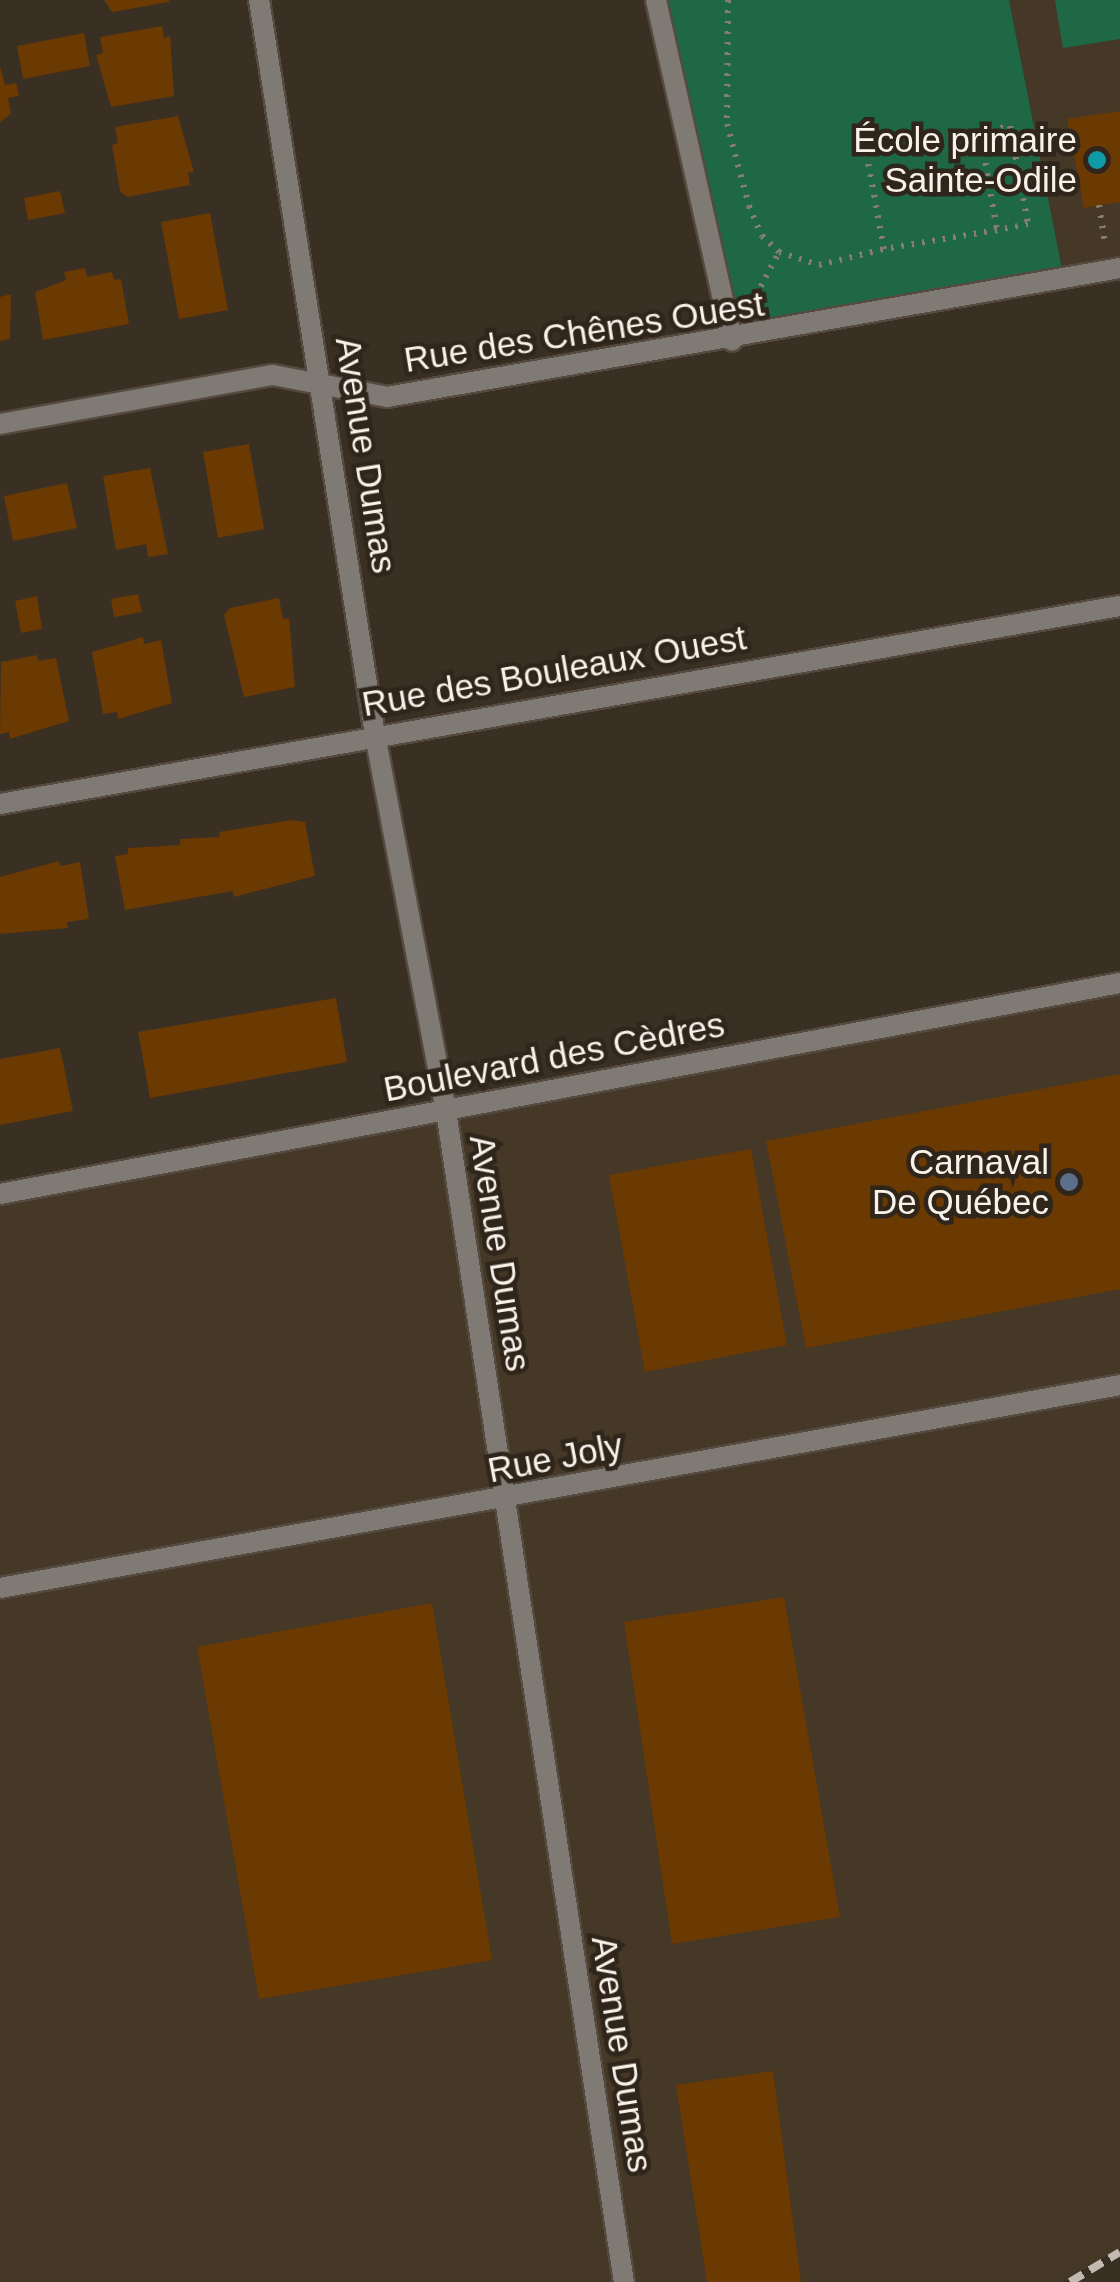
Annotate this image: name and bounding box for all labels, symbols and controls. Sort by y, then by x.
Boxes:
place label: École primaire Sainte-Odile [853,119,1077,201]
marker: École primaire Sainte-Odile [1086,149,1108,171]
street label: Rue des Chênes Ouest [401,283,767,381]
street label: Avenue Dumas [327,334,405,576]
street label: Rue des Bouleaux Ouest [359,617,749,725]
street label: Boulevard des Cèdres [380,1003,728,1111]
street label: Avenue Dumas [461,1132,539,1374]
place label: Carnaval De Québec [872,1141,1049,1223]
marker: Carnaval De Québec [1058,1171,1080,1193]
street label: Rue Joly [484,1424,626,1492]
street label: Avenue Dumas [583,1933,661,2175]

